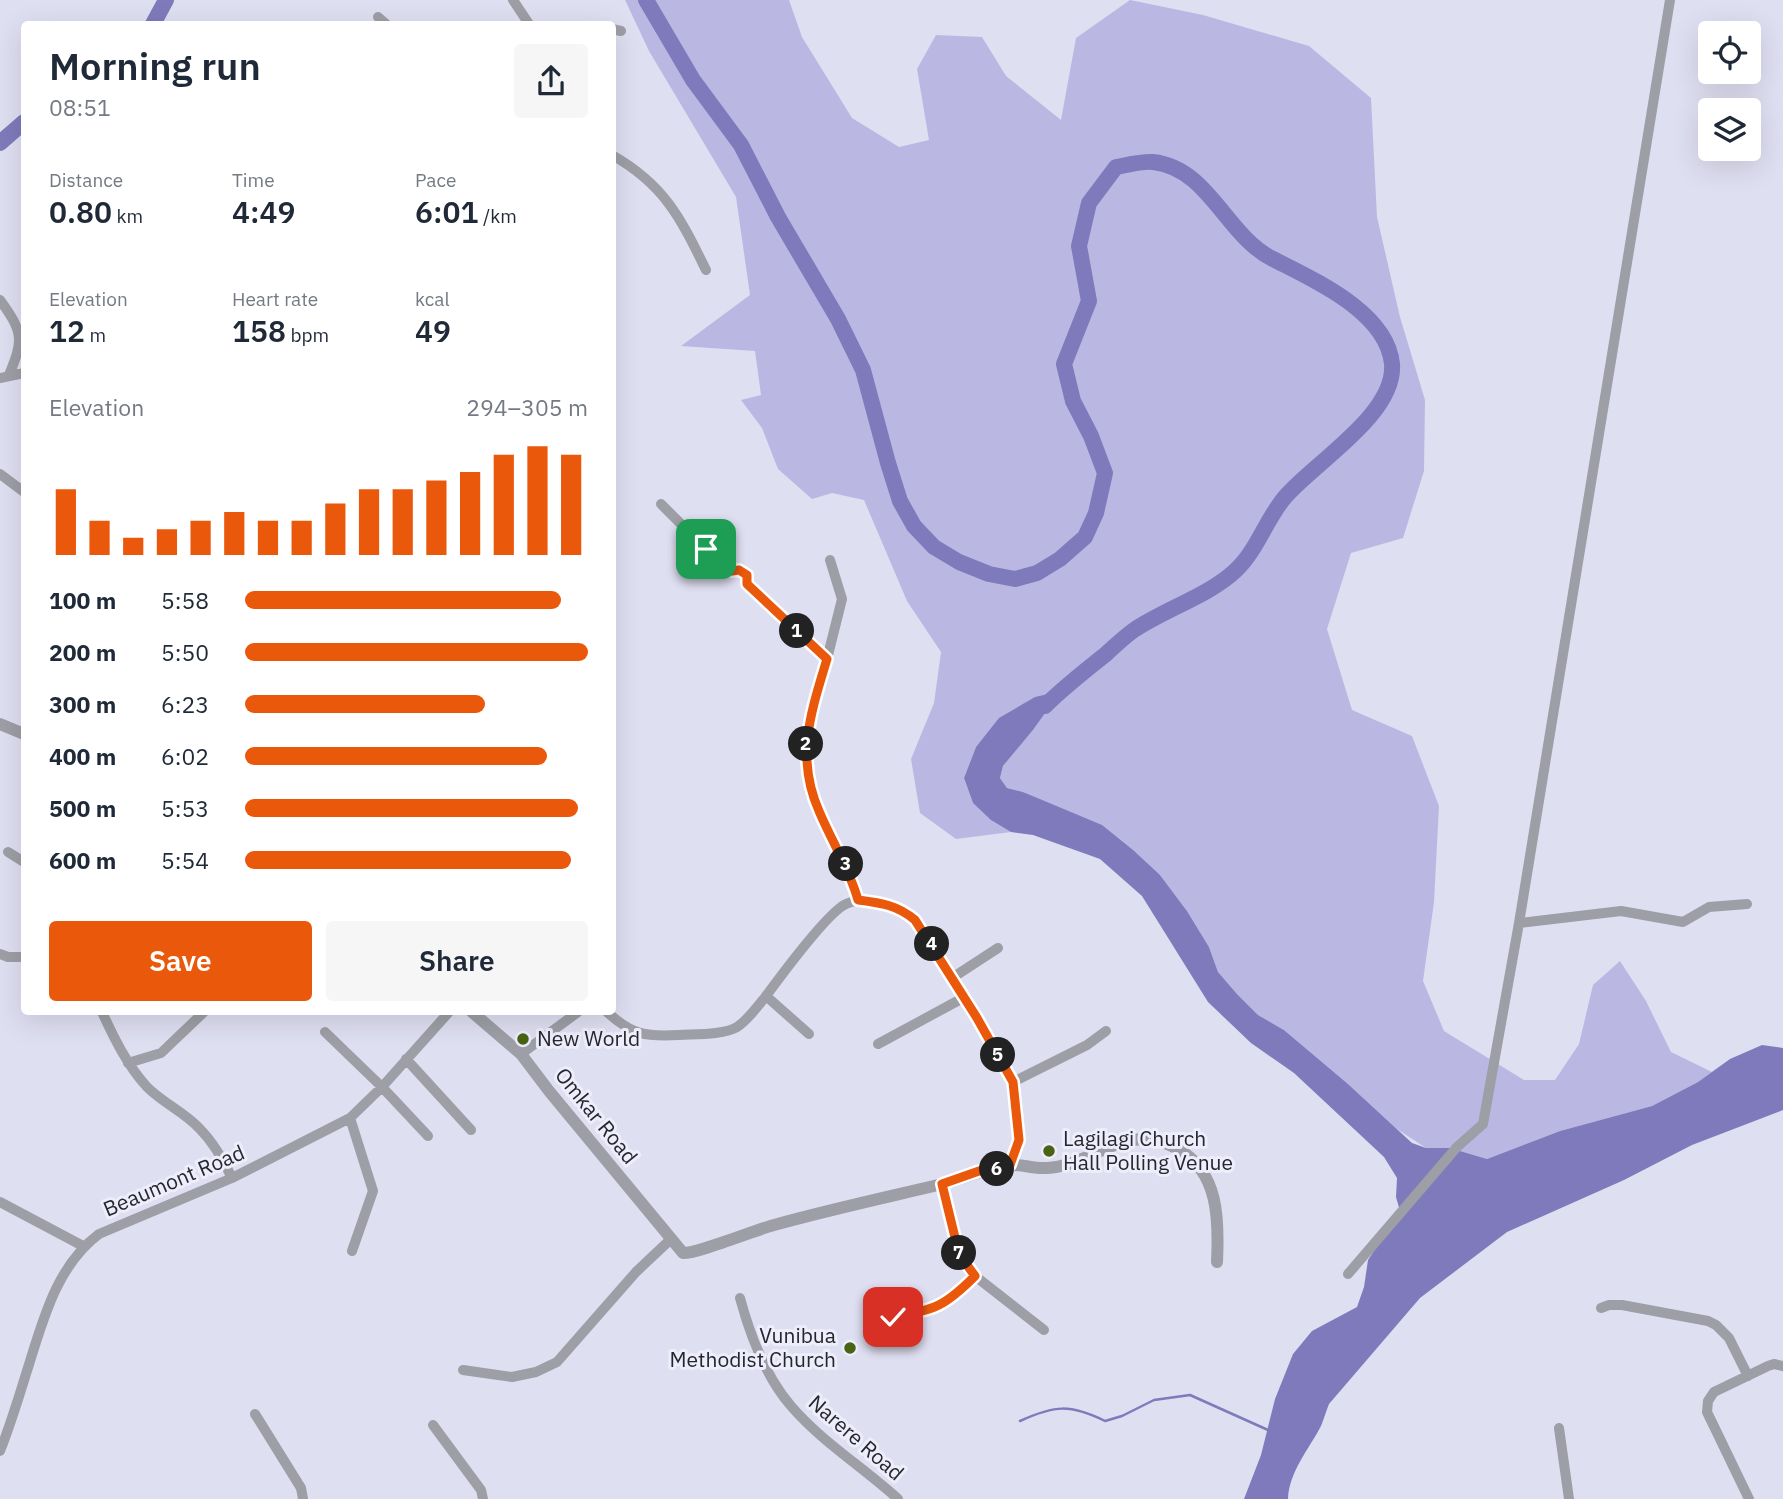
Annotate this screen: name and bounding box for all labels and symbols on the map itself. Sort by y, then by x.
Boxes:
pin [676,519,736,579]
pin: 1 [780,614,814,648]
pin: 2 [788,726,824,762]
pin: 3 [828,846,864,882]
pin: 4 [914,926,950,962]
place label: New World [537,1024,640,1052]
marker: New World [515,1031,531,1047]
pin: 5 [981,1038,1016,1072]
street label: Omkar Road [549,1061,644,1169]
place label: Lagilagi Church Hall Polling Venue [1063,1124,1233,1176]
street label: Beaumont Road [99,1138,249,1222]
marker: Lagilagi Church Hall Polling Venue [1041,1143,1057,1159]
pin: 6 [979,1152,1014,1186]
pin: 7 [942,1236,976,1270]
pin [863,1287,923,1347]
place label: Vunibua Methodist Church [670,1321,836,1373]
marker: Vunibua Methodist Church [842,1340,858,1356]
street label: Narere Road [803,1388,910,1486]

